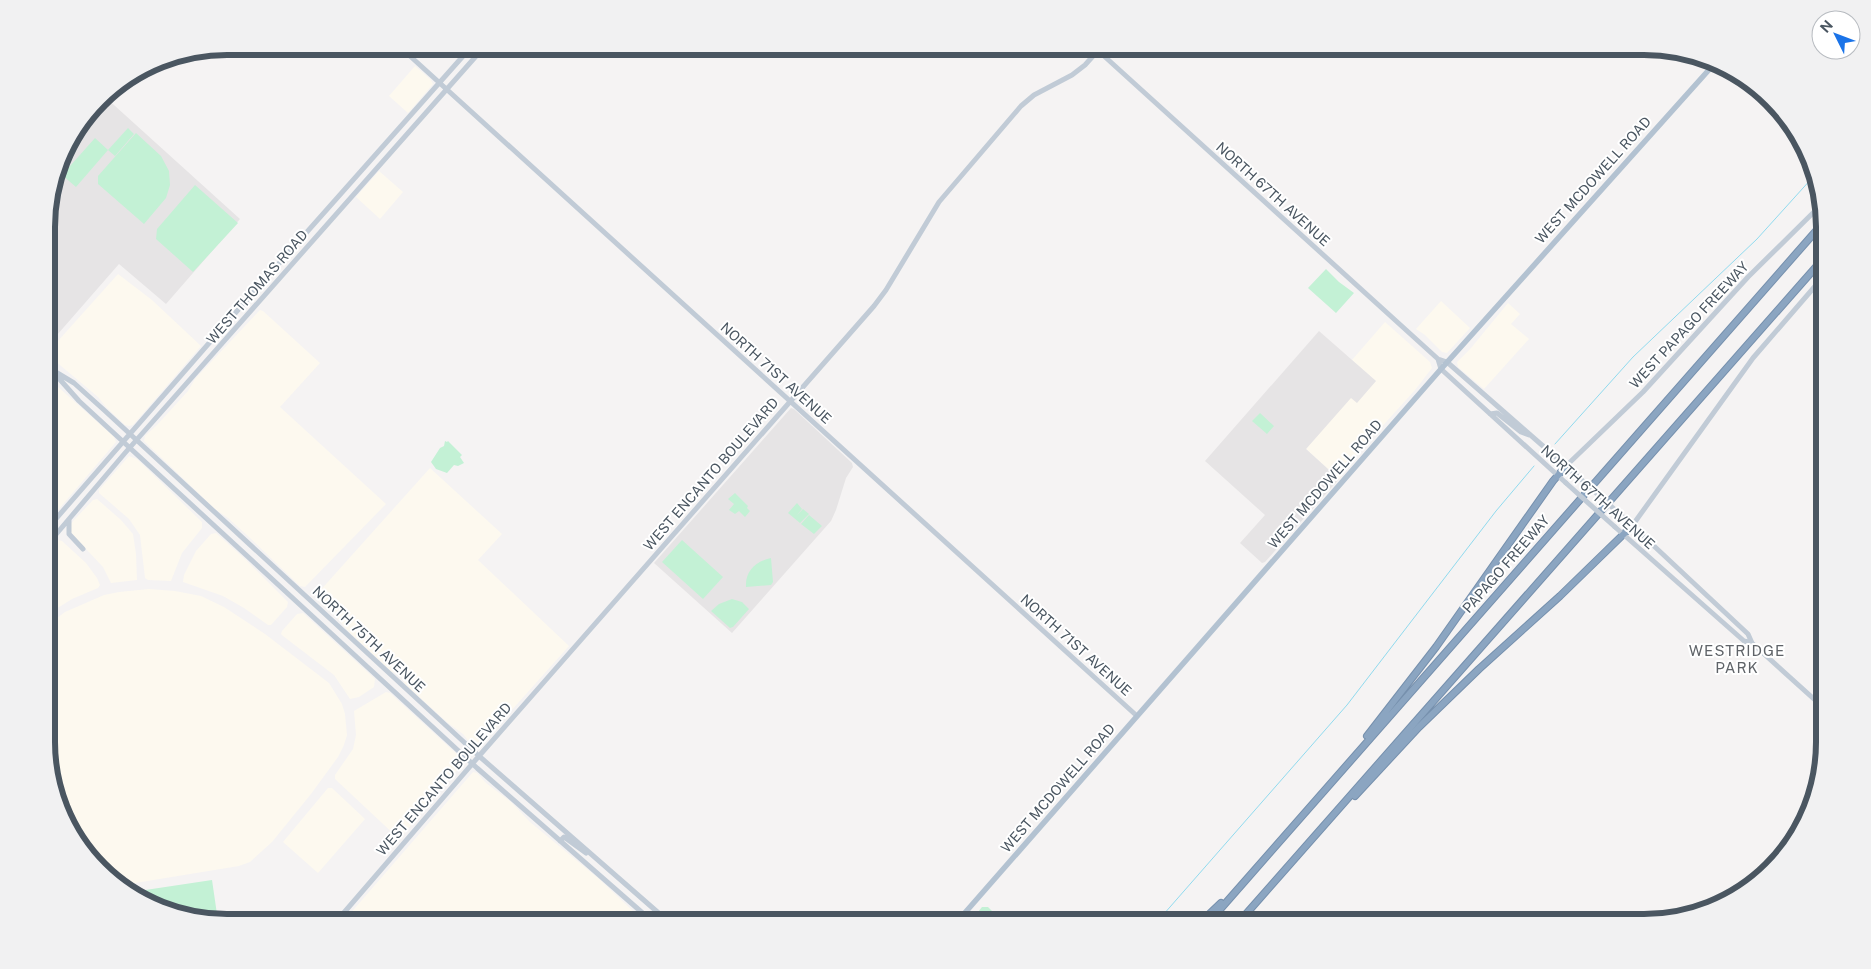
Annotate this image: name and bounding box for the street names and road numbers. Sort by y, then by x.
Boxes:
street label: WEST MCDOWELL ROAD [1532,113,1654,247]
street label: NORTH 67TH AVENUE [1213,139,1333,249]
street label: WEST THOMAS ROAD [203,227,311,347]
street label: WEST PAPAGO FREEWAY [1626,258,1752,391]
street label: NORTH 71ST AVENUE [717,319,835,427]
street label: WEST ENCANTO BOULEVARD [640,394,782,554]
street label: WEST MCDOWELL ROAD [1265,416,1385,552]
street label: NORTH 67TH AVENUE [1538,442,1658,552]
street label: PAPAGO FREEWAY [1459,512,1553,616]
street label: NORTH 75TH AVENUE [309,583,429,695]
street label: NORTH 71ST AVENUE [1017,591,1135,699]
street label: WEST ENCANTO BOULEVARD [373,699,515,859]
street label: WEST MCDOWELL ROAD [998,720,1118,856]

